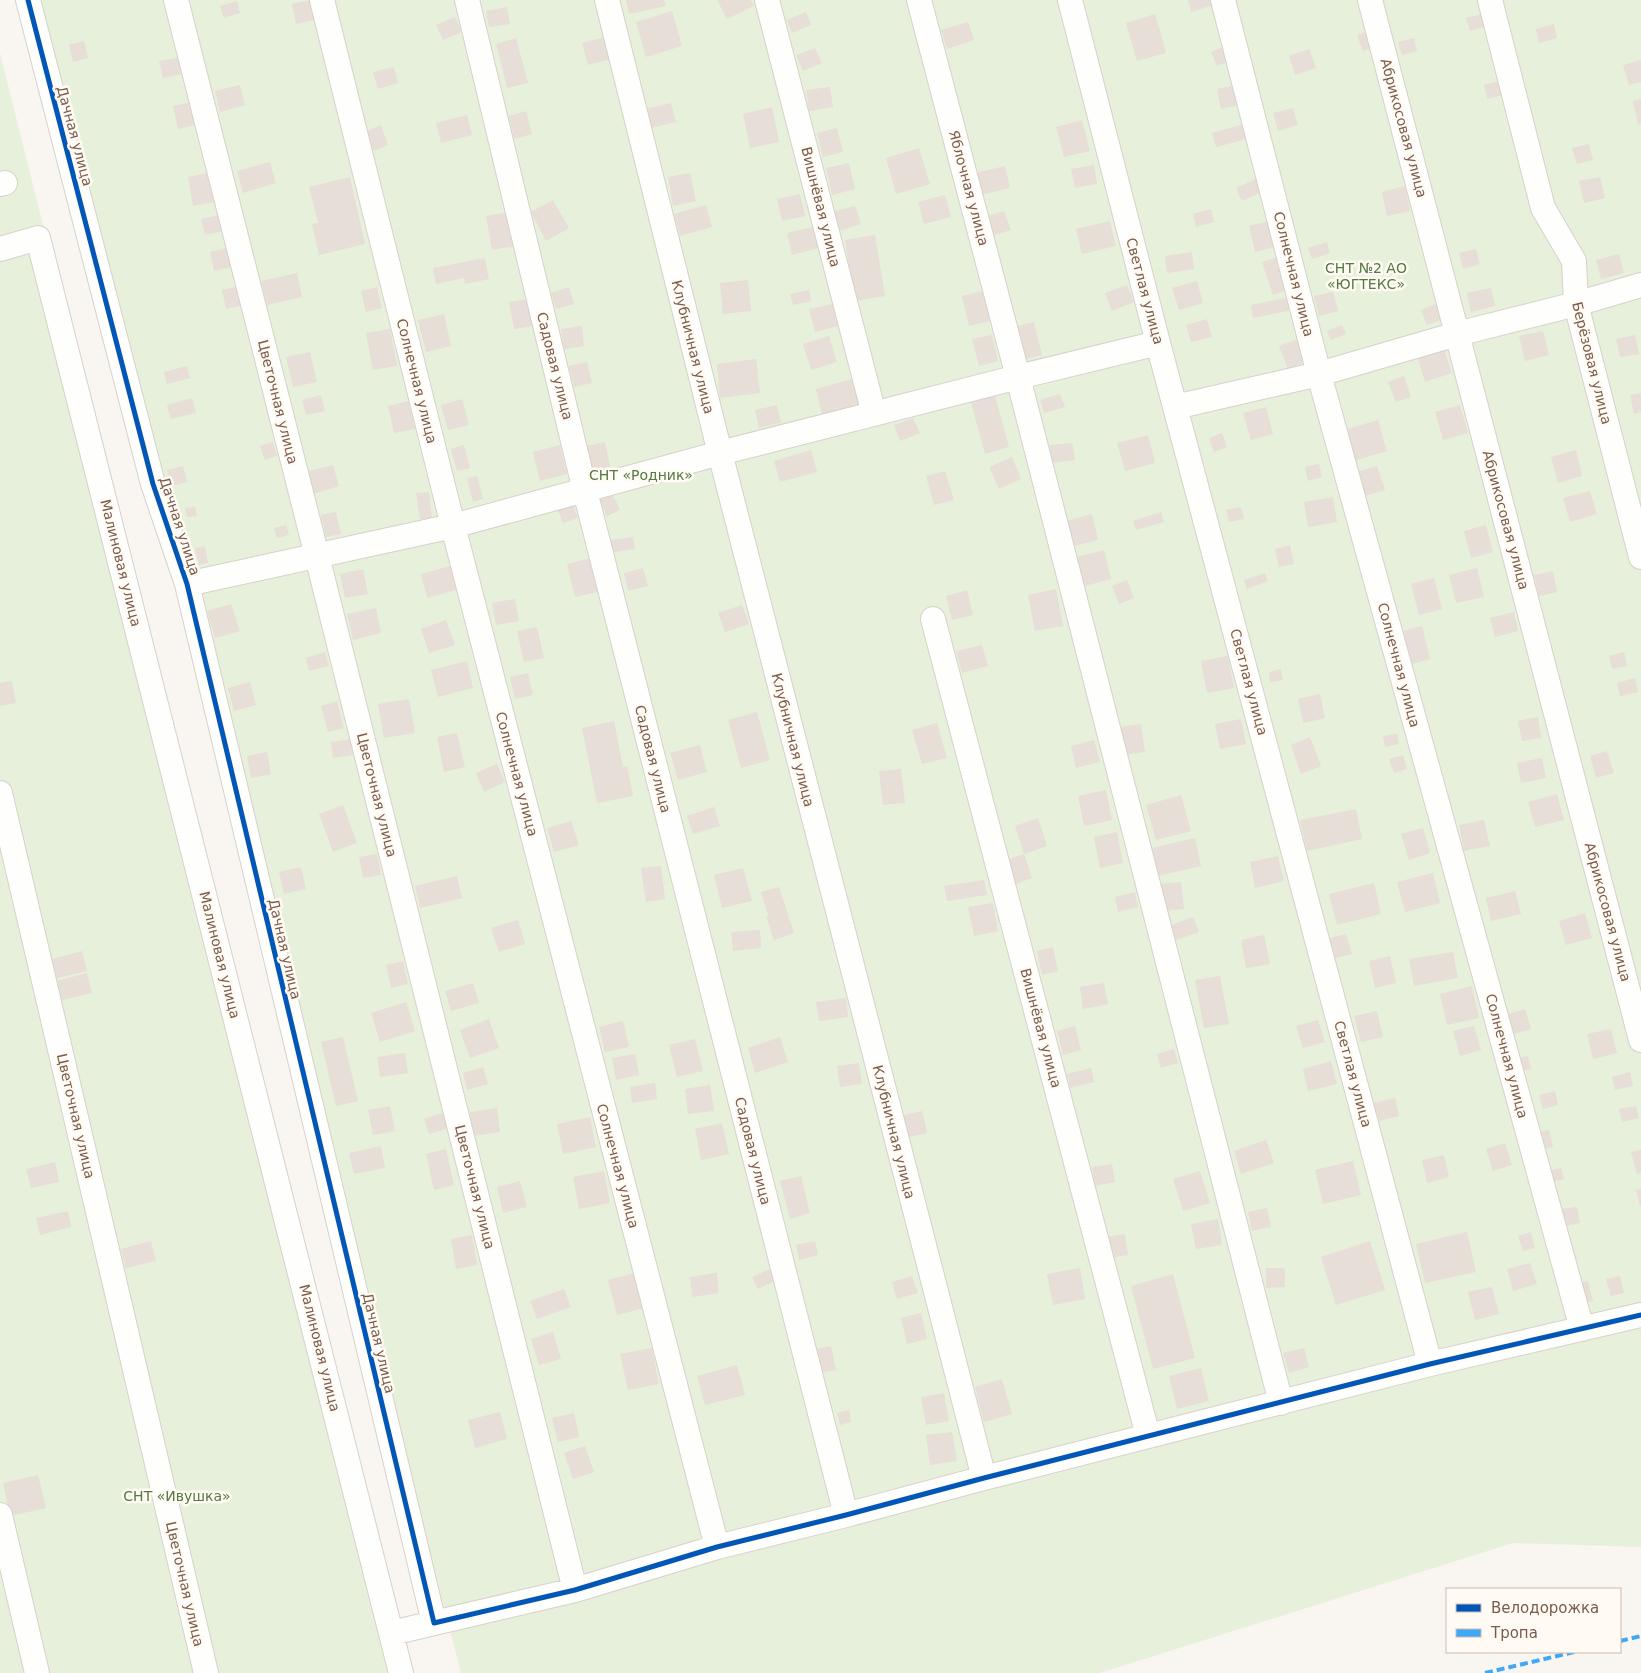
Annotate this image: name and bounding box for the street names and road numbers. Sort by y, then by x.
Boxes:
street label: Абрикосовая улица [1378,57,1430,199]
street label: Дачная улица [54,84,96,188]
street label: Яблочная улица [946,128,992,248]
street label: Вишнёвая улица [798,145,844,269]
street label: Солнечная улица [1271,210,1317,338]
street label: Светлая улица [1123,236,1167,346]
street label: Клубничная улица [669,278,717,416]
street label: Берёзовая улица [1569,300,1615,426]
street label: Садовая улица [534,310,576,422]
street label: Солнечная улица [394,317,440,445]
street label: Цветочная улица [255,338,301,466]
street label: Абрикосовая улица [1480,449,1532,591]
street label: Дачная улица [157,475,203,577]
street label: Малиновая улица [97,498,145,628]
street label: Солнечная улица [1375,601,1423,729]
street label: Светлая улица [1227,627,1271,737]
street label: Клубничная улица [769,671,817,809]
street label: Садовая улица [632,703,674,815]
street label: Солнечная улица [493,710,541,838]
street label: Цветочная улица [354,731,400,859]
street label: Абрикосовая улица [1582,841,1634,983]
street label: Малиновая улица [196,890,244,1020]
street label: Дачная улица [266,897,304,1001]
street label: Вишнёвая улица [1017,966,1065,1090]
street label: Солнечная улица [1483,992,1531,1120]
street label: Светлая улица [1331,1019,1375,1129]
street label: Цветочная улица [54,1052,98,1180]
street label: Клубничная улица [870,1063,918,1201]
street label: Садовая улица [732,1095,774,1207]
street label: Солнечная улица [594,1102,642,1230]
street label: Цветочная улица [452,1123,498,1251]
street label: Малиновая улица [296,1283,344,1413]
street label: Дачная улица [360,1291,398,1395]
street label: Цветочная улица [163,1520,207,1648]

